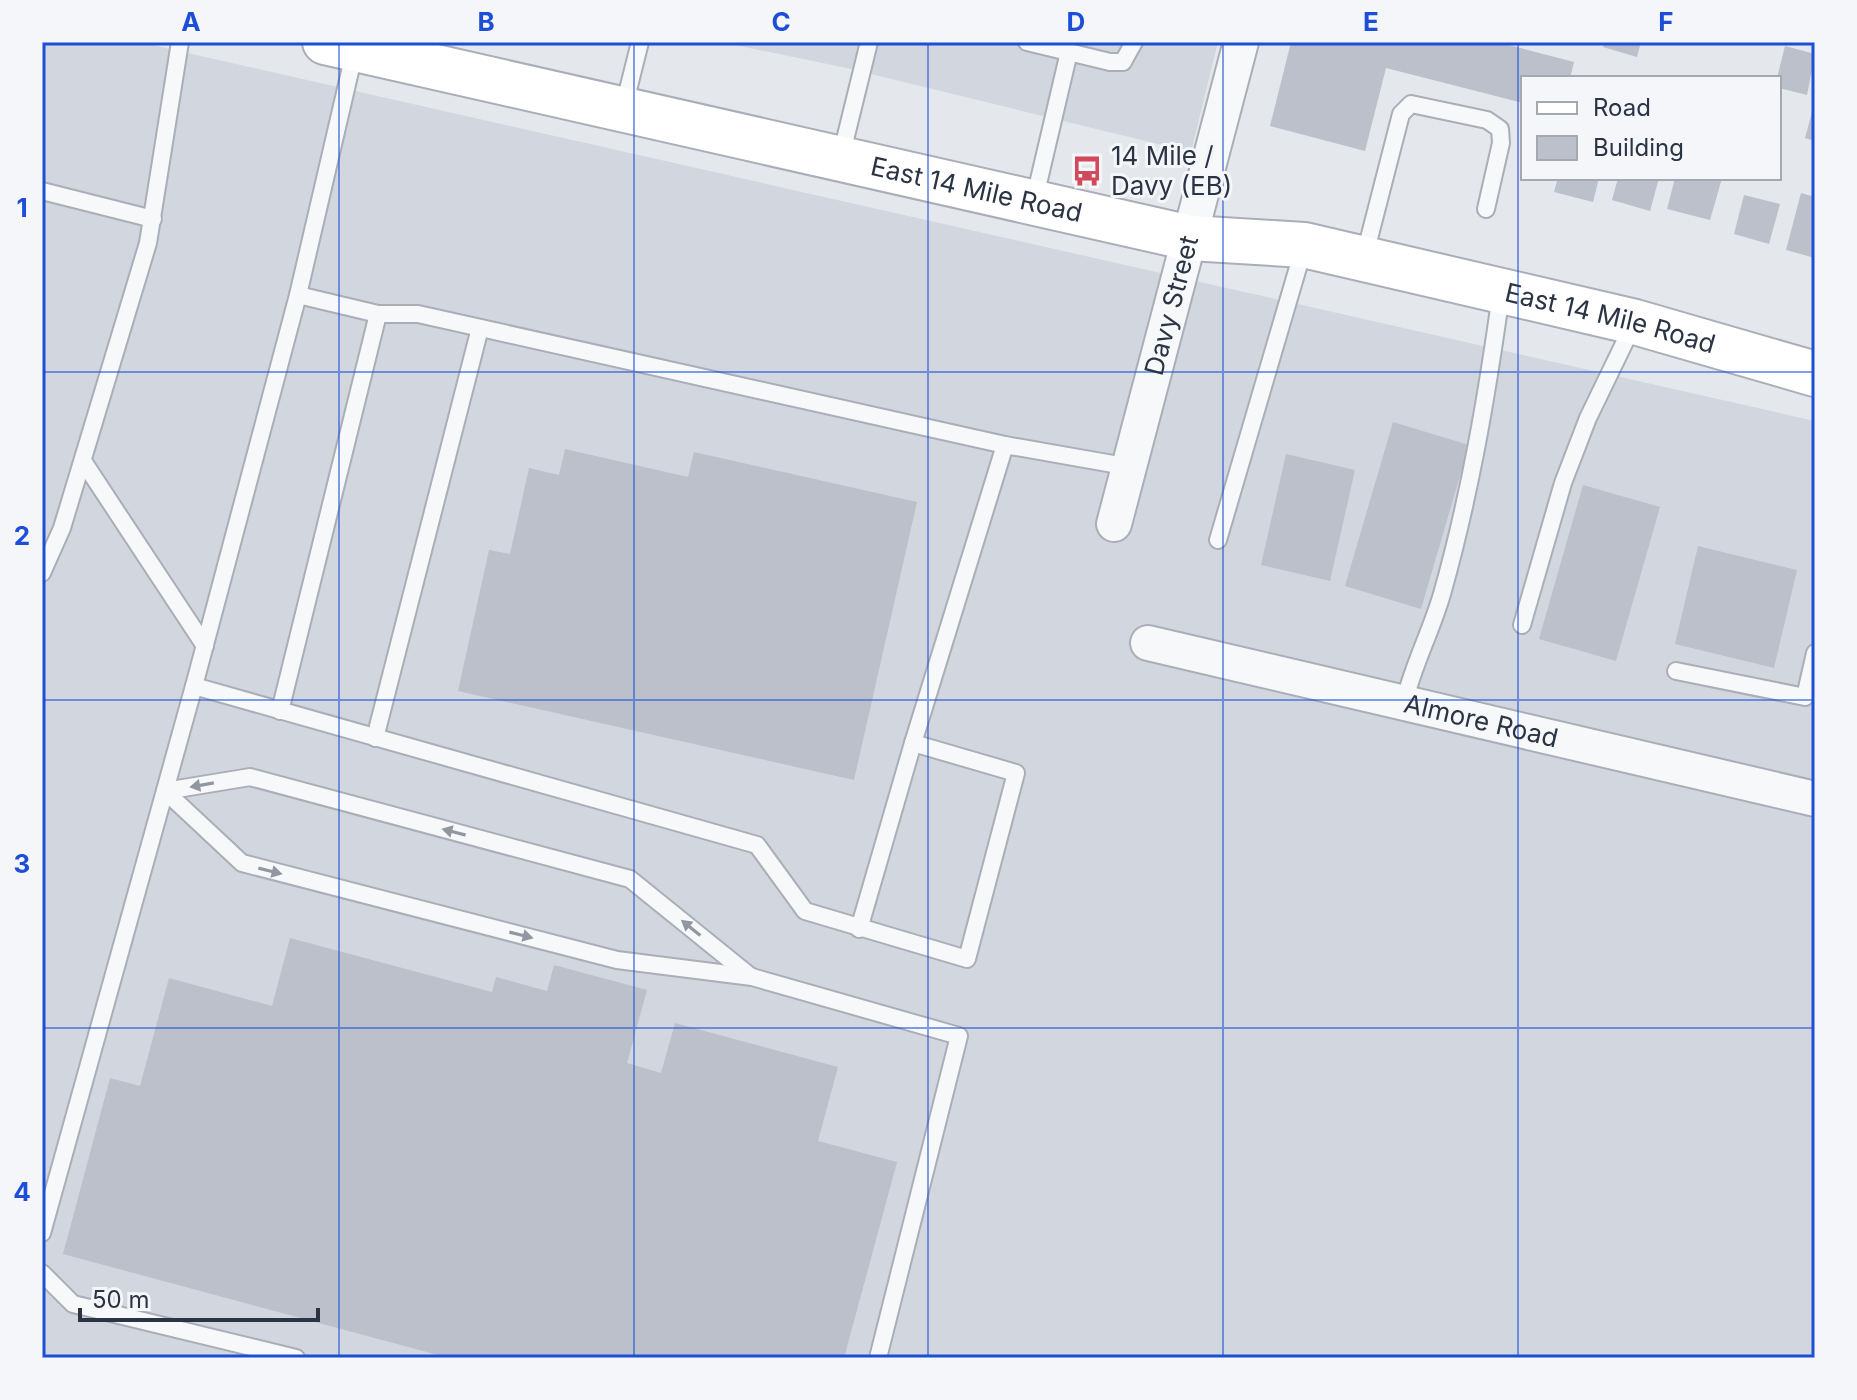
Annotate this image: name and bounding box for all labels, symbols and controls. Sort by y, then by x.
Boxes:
text: A [181,6,201,37]
text: B [477,6,495,37]
text: C [771,6,791,37]
text: D [1067,6,1085,37]
text: E [1363,6,1379,37]
text: F [1658,6,1674,37]
legend [1521,76,1781,180]
text: Road [1593,93,1651,122]
text: Building [1593,133,1684,162]
place label: 14 Mile / Davy (EB) [1111,140,1232,201]
street label: East 14 Mile Road [868,150,1085,228]
bus stop icon: 14 Mile / Davy (EB) [1070,154,1104,188]
text: 1 [16,192,28,223]
street label: Davy Street [1138,232,1204,378]
street label: East 14 Mile Road [1502,276,1719,359]
text: 2 [14,520,30,551]
street label: Almore Road [1401,687,1561,753]
one-way arrow [190,779,215,791]
one-way arrow [442,825,467,837]
text: 3 [14,848,30,879]
one-way arrow [257,865,282,877]
one-way arrow [681,920,701,937]
one-way arrow [509,930,534,942]
text: 4 [13,1176,31,1207]
scale bar [80,1272,318,1322]
text: 50 m [92,1285,150,1314]

